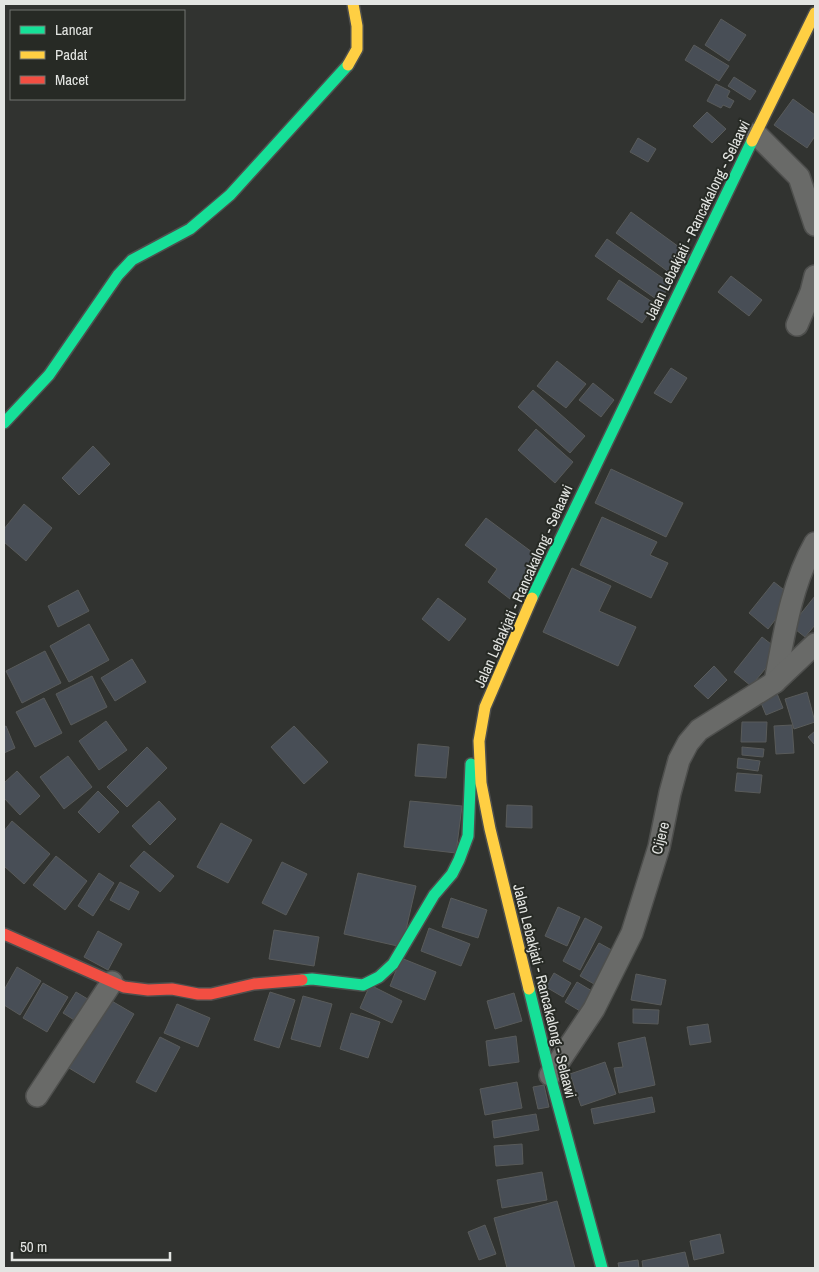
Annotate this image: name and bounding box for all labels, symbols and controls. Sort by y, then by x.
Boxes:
legend [10,10,185,100]
text: Lancar [55,19,93,40]
text: Padat [55,44,88,65]
text: Macet [55,69,89,90]
street label: Jalan Lebakjati - Rancakalong - Selaawi [639,116,755,324]
street label: Jalan Lebakjati - Rancakalong - Selaawi [469,481,577,691]
street label: Cijere [646,819,674,856]
street label: Jalan Lebakjati - Rancakalong - Selaawi [508,882,582,1100]
scale bar [12,1230,170,1262]
text: 50 m [20,1236,47,1257]

